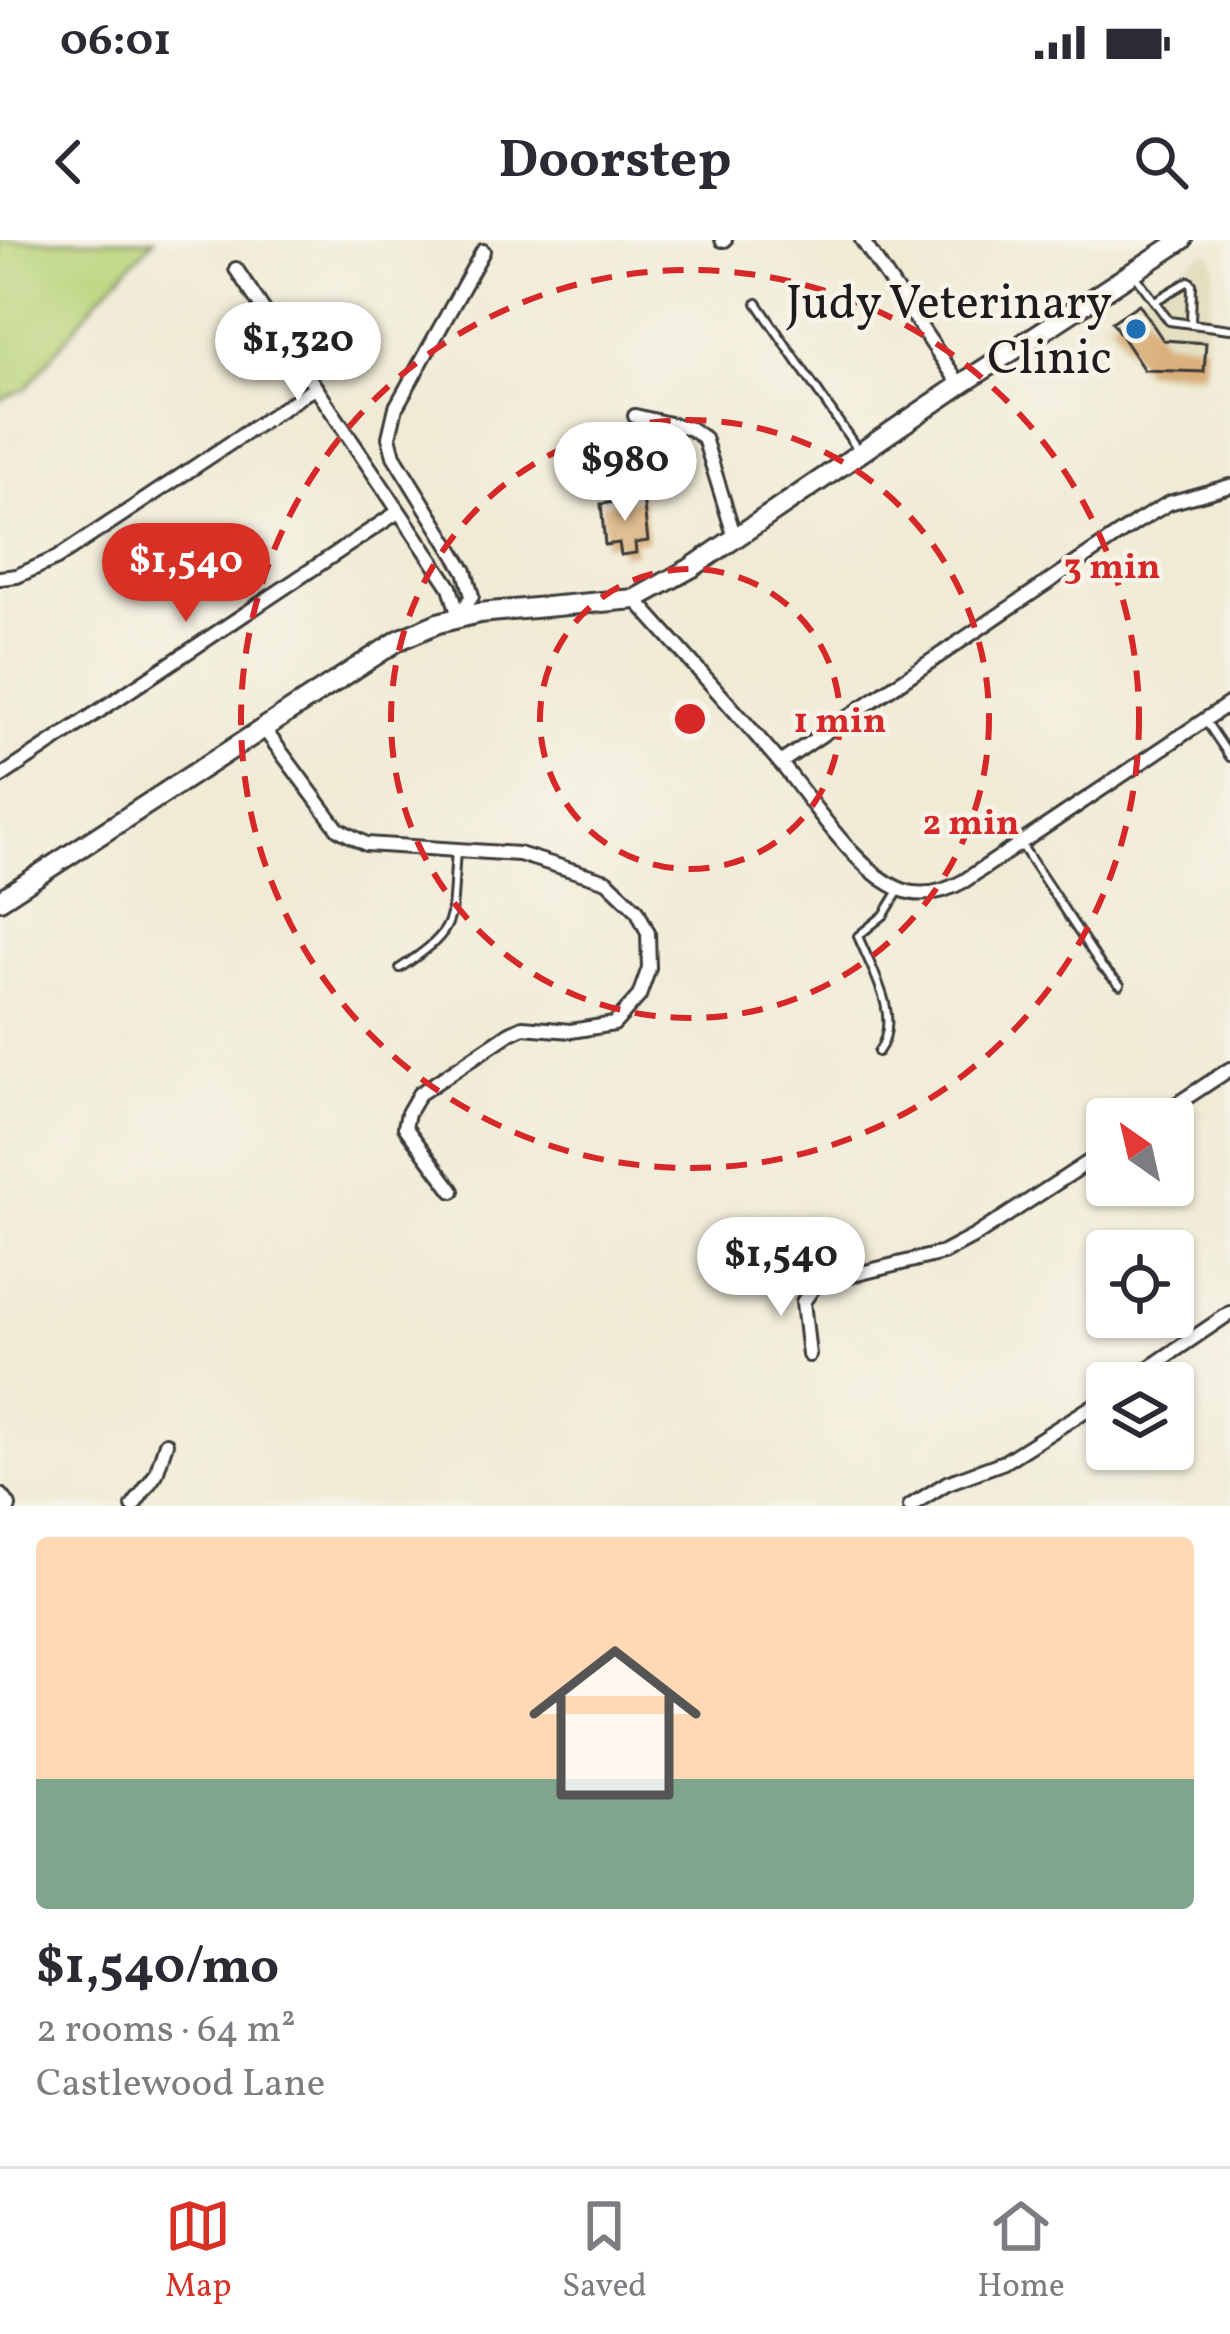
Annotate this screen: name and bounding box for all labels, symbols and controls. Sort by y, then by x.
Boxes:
text: 06:01 [60,11,171,74]
text: Doorstep [499,125,731,200]
icon: back [36,129,102,195]
icon: search [1128,129,1194,195]
place label: Judy Veterinary Clinic [786,272,1112,394]
pin: $1,320 [200,302,396,404]
text: $1,320 [242,314,354,368]
marker: Judy Veterinary Clinic [1123,316,1149,342]
pin: $980 [554,422,696,524]
text: $980 [581,434,669,488]
pin: $1,540 [88,523,284,625]
text: $1,540 [129,535,243,589]
text: 3 min [1064,544,1160,594]
centre of rings [669,698,711,740]
text: 1 min [794,698,886,748]
text: 2 min [922,800,1020,850]
north arrow [1086,1098,1194,1206]
map controls [1086,1098,1194,1470]
pin: $1,540 [683,1217,879,1319]
text: $1,540 [724,1229,838,1283]
button: locate [1086,1230,1194,1338]
button: layers [1086,1362,1194,1470]
icon: home [507,1615,723,1831]
text: $1,540/mo [36,1933,279,2004]
text: 2 rooms · 64 m² [36,2004,296,2058]
text: Castlewood Lane [36,2058,325,2112]
tab: Map [165,2193,231,2311]
tab: Saved [562,2193,647,2311]
tab: Home [977,2193,1065,2311]

